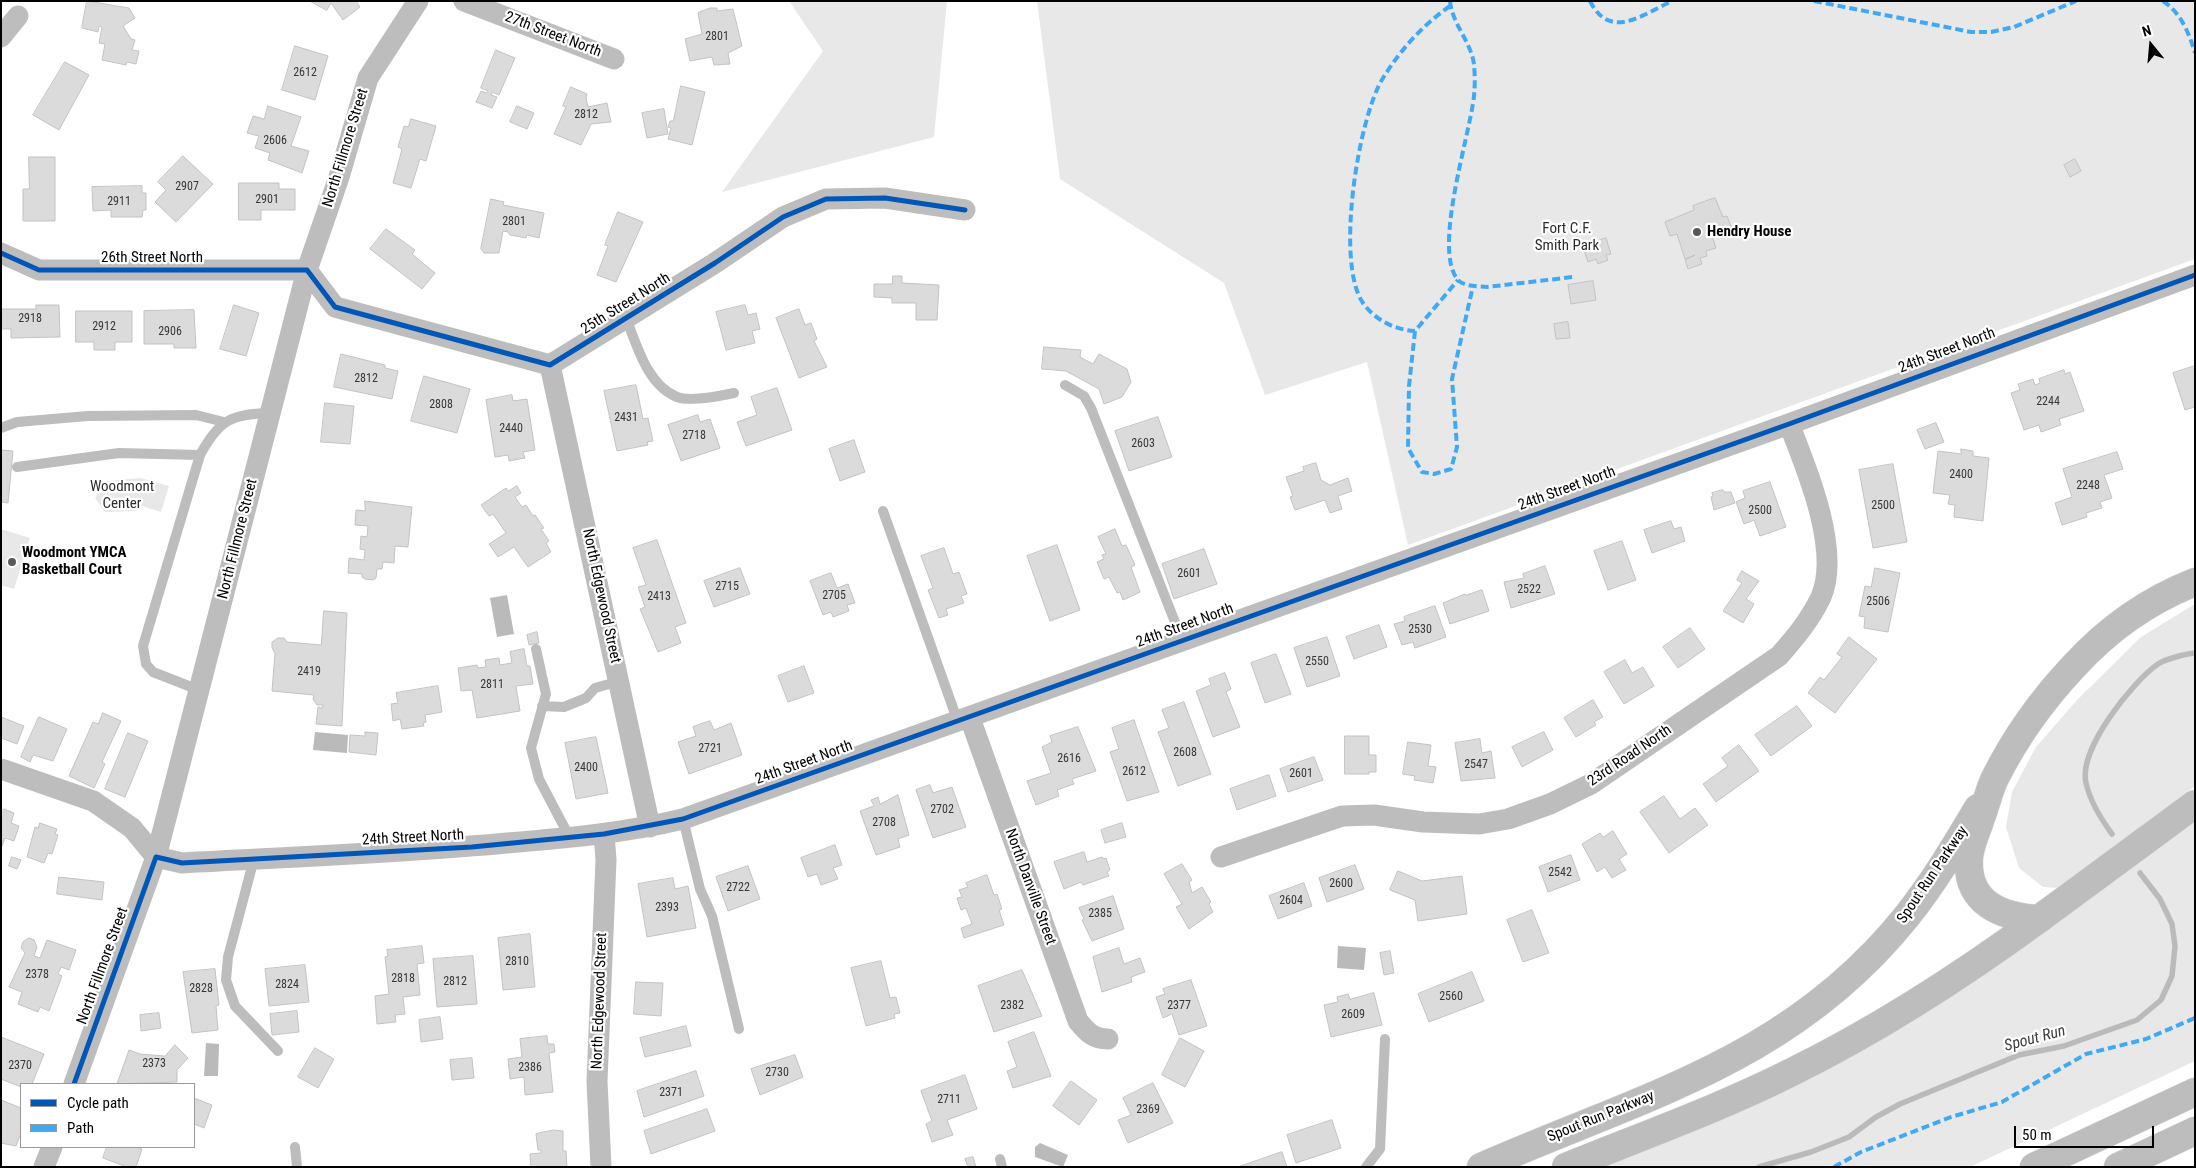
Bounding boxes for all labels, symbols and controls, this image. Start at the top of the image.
street label: 27th Street North [502,8,604,62]
north arrow [2126,20,2176,70]
text: N [2140,22,2153,40]
house number: 2801 [705,30,729,44]
house number: 2612 [293,66,317,80]
street label: North Fillmore Street [319,86,373,210]
house number: 2812 [574,108,598,122]
house number: 2606 [263,134,287,148]
house number: 2907 [175,180,199,194]
house number: 2901 [255,193,279,207]
house number: 2911 [107,195,131,209]
house number: 2801 [502,215,526,229]
park label: Fort C.F. Smith Park [1535,220,1599,255]
place label: Hendry House [1707,223,1791,241]
marker: Hendry House [1691,226,1703,238]
street label: 26th Street North [101,249,203,267]
street label: 25th Street North [578,269,674,339]
house number: 2918 [18,312,42,326]
house number: 2912 [92,320,116,334]
street label: 24th Street North [1896,324,1998,378]
house number: 2906 [158,325,182,339]
house number: 2812 [354,372,378,386]
house number: 2244 [2036,395,2060,409]
house number: 2808 [429,398,453,412]
house number: 2431 [614,411,638,425]
house number: 2440 [499,422,523,436]
house number: 2718 [682,429,706,443]
house number: 2603 [1131,437,1155,451]
street label: 24th Street North [1516,463,1618,515]
house number: 2400 [1949,468,1973,482]
street label: North Fillmore Street [214,477,262,601]
park label: Woodmont Center [90,478,154,513]
house number: 2248 [2076,479,2100,493]
house number: 2500 [1871,499,1895,513]
house number: 2500 [1748,504,1772,518]
street label: North Edgewood Street [578,527,624,665]
place label: Woodmont YMCA Basketball Court [22,544,126,579]
marker: Woodmont YMCA Basketball Court [6,556,18,568]
house number: 2601 [1177,567,1201,581]
house number: 2715 [715,580,739,594]
house number: 2522 [1517,583,1541,597]
house number: 2705 [822,589,846,603]
house number: 2413 [647,590,671,604]
house number: 2506 [1866,595,1890,609]
street label: 24th Street North [1134,600,1236,652]
house number: 2530 [1408,623,1432,637]
house number: 2550 [1305,655,1329,669]
house number: 2419 [297,665,321,679]
house number: 2811 [480,678,504,692]
street label: 23rd Road North [1585,721,1675,791]
street label: 24th Street North [753,737,855,789]
house number: 2721 [698,742,722,756]
house number: 2608 [1173,746,1197,760]
house number: 2616 [1057,752,1081,766]
house number: 2547 [1464,758,1488,772]
house number: 2400 [574,761,598,775]
house number: 2612 [1122,765,1146,779]
house number: 2601 [1289,767,1313,781]
house number: 2702 [930,803,954,817]
house number: 2708 [872,816,896,830]
street label: Spout Run Parkway [1894,823,1972,927]
street label: 24th Street North [362,826,464,850]
street label: North Danville Street [1001,826,1059,948]
house number: 2542 [1548,866,1572,880]
house number: 2600 [1329,877,1353,891]
house number: 2722 [726,881,750,895]
house number: 2604 [1279,894,1303,908]
house number: 2393 [655,901,679,915]
street label: North Fillmore Street [73,905,133,1027]
house number: 2385 [1088,907,1112,921]
street label: North Edgewood Street [589,932,611,1070]
house number: 2810 [505,955,529,969]
house number: 2378 [25,968,49,982]
house number: 2818 [391,972,415,986]
house number: 2812 [443,975,467,989]
house number: 2824 [275,978,299,992]
house number: 2828 [189,982,213,996]
house number: 2560 [1439,990,1463,1004]
house number: 2382 [1000,999,1024,1013]
house number: 2377 [1167,999,1191,1013]
house number: 2609 [1341,1008,1365,1022]
water label: Spout Run [2002,1022,2068,1056]
house number: 2373 [142,1057,166,1071]
house number: 2370 [8,1059,32,1073]
house number: 2386 [518,1061,542,1075]
house number: 2730 [765,1066,789,1080]
legend [20,1083,195,1148]
house number: 2371 [659,1086,683,1100]
street label: Spout Run Parkway [1545,1087,1657,1147]
house number: 2711 [937,1093,961,1107]
text: Cycle path [67,1094,129,1112]
house number: 2369 [1136,1103,1160,1117]
scale bar [2016,1116,2156,1148]
text: Path [67,1119,94,1137]
text: 50 m [2022,1126,2052,1144]

